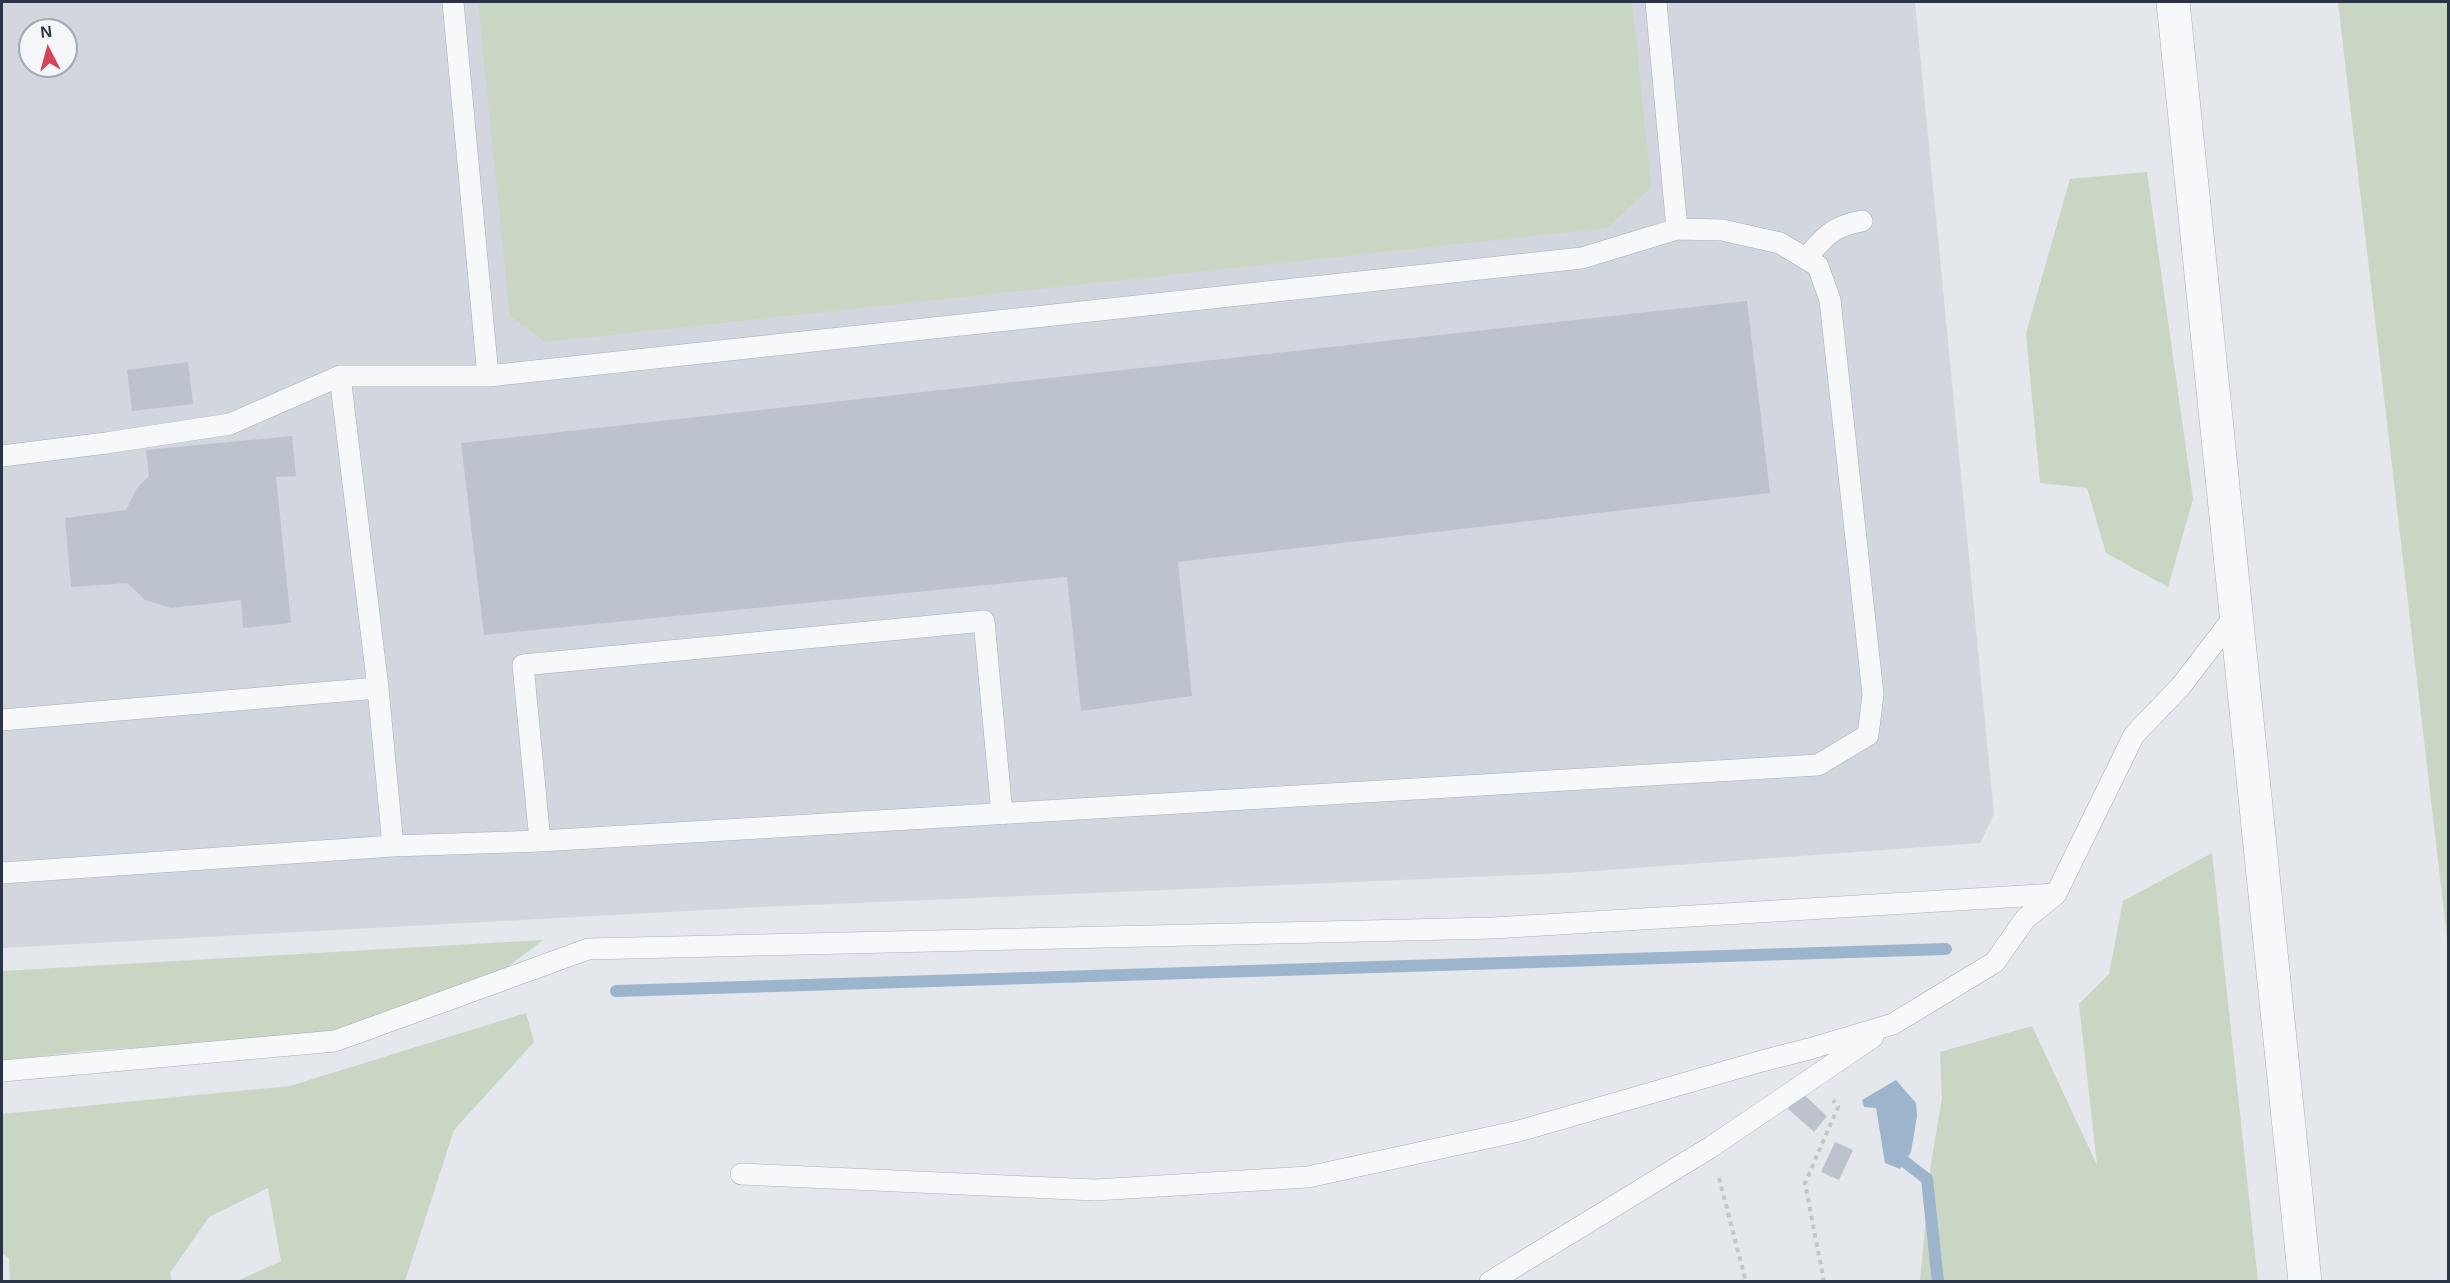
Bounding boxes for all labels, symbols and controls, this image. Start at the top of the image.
north arrow [18,18,78,78]
text: N [40,23,53,41]

